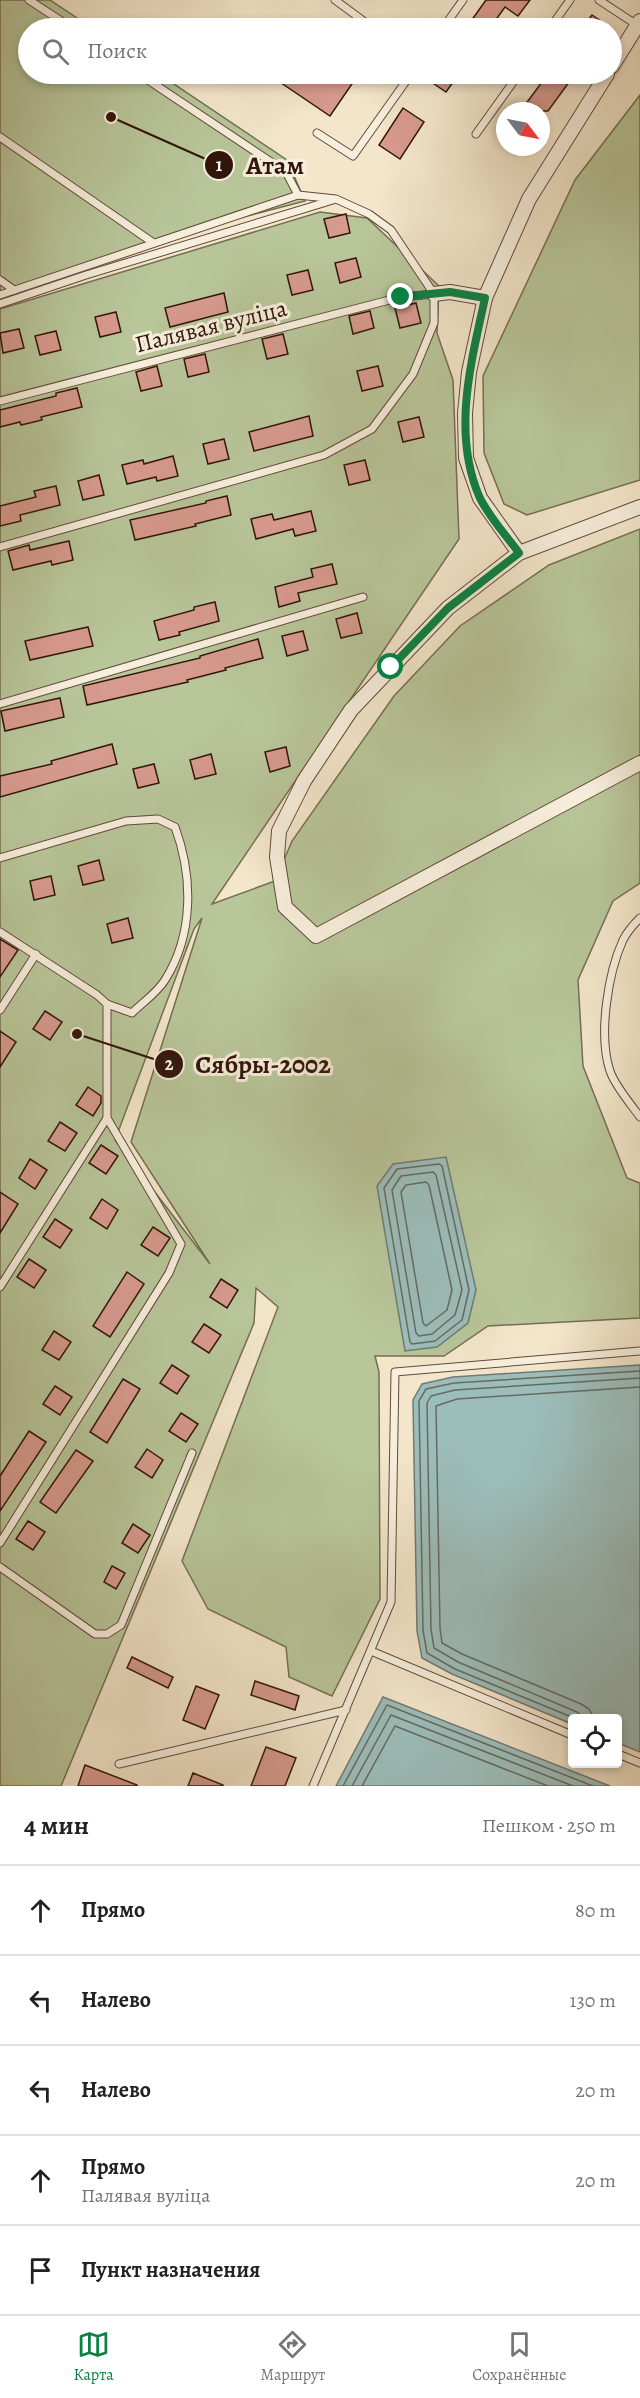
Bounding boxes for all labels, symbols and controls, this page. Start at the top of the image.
search box [18,18,622,84]
icon: search [39,35,72,68]
text: Поиск [87,36,147,66]
north arrow [496,102,550,156]
callout: Атам [204,143,316,187]
text: Атам [245,148,304,183]
text: 1 [216,153,223,177]
route end [387,283,413,309]
street label: Палявая вуліца [132,292,290,360]
route start [377,653,403,679]
callout: Сябры-2002 [154,1042,343,1086]
text: Сябры-2002 [195,1047,331,1082]
text: 2 [165,1052,174,1076]
map controls [568,1714,622,1768]
button: locate [568,1714,622,1768]
text: 4 мин [24,1808,89,1843]
text: Пешком · 250 m [482,1812,616,1839]
icon: ahead [24,1894,57,1927]
text: Прямо [81,1895,145,1925]
text: 80 m [575,1897,616,1924]
icon: left [24,1984,57,2017]
text: Налево [81,1985,151,2015]
text: 130 m [570,1987,616,2014]
icon: left [24,2074,57,2107]
text: Налево [81,2075,151,2105]
text: 20 m [575,2077,616,2104]
text: Прямо [81,2152,145,2182]
icon: ahead [24,2164,57,2197]
text: 20 m [575,2167,616,2194]
text: Палявая вуліца [81,2182,210,2209]
icon: arrive [24,2254,57,2287]
text: Пункт назначения [81,2255,260,2285]
tab: Карта [73,2328,114,2386]
tab: Маршрут [261,2328,325,2386]
tab: Сохранённые [472,2328,567,2386]

